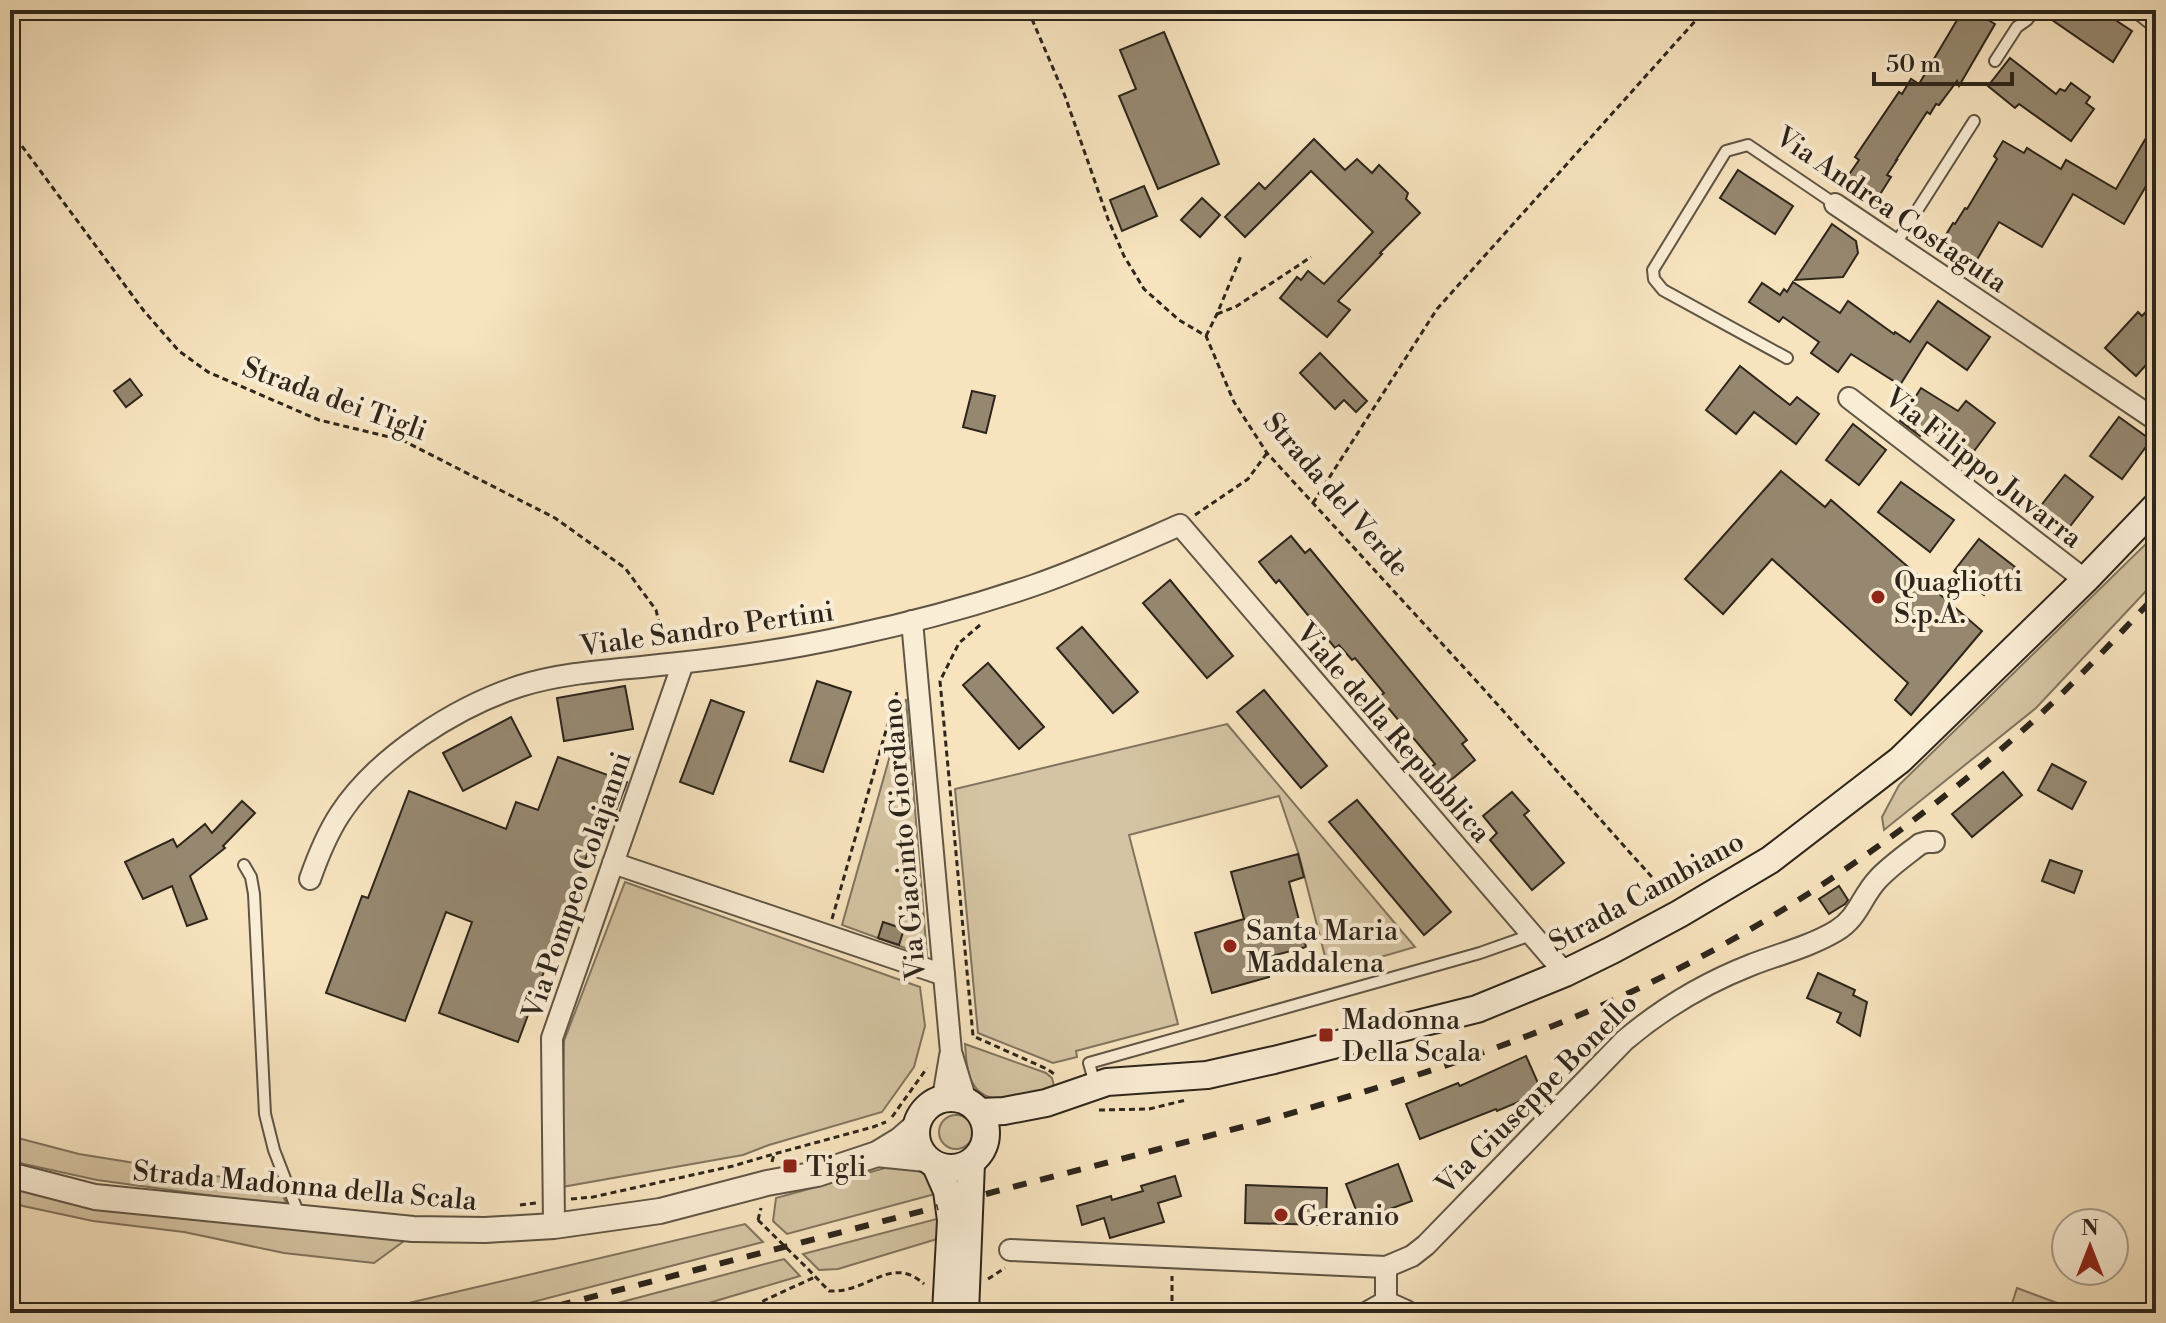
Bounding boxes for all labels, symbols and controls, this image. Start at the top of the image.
scale bar [1874,36,2012,86]
text: 50 m [1886,50,1941,80]
street label: Via Andrea Costaguta [1768,119,2015,301]
street label: Strada dei Tigli [237,350,432,449]
street label: Via Filippo Juvarra [1877,380,2089,557]
street label: Strada del Verde [1255,406,1417,584]
place label: Quagliotti S.p.A. [1894,565,2023,632]
marker: Quagliotti S.p.A. [1869,588,1887,606]
street label: Viale Sandro Pertini [577,594,836,665]
street label: Viale della Repubblica [1287,615,1498,851]
street label: Via Giacinto Giordano [875,696,934,982]
street label: Via Pompeo Colajanni [515,747,640,1025]
street label: Strada Cambiano [1543,824,1750,960]
place label: Santa Maria Maddalena [1246,914,1399,981]
marker: Santa Maria Maddalena [1221,937,1239,955]
street label: Via Giuseppe Bonello [1428,986,1645,1203]
place label: Madonna Della Scala [1342,1003,1482,1070]
marker: Madonna Della Scala [1317,1026,1335,1044]
place label: Tigli [806,1150,867,1185]
street label: Strada Madonna della Scala [131,1154,479,1219]
marker: Tigli [781,1157,799,1175]
place label: Geranio [1297,1199,1400,1234]
marker: Geranio [1272,1206,1290,1224]
north arrow [2050,1207,2130,1287]
text: N [2081,1215,2099,1242]

